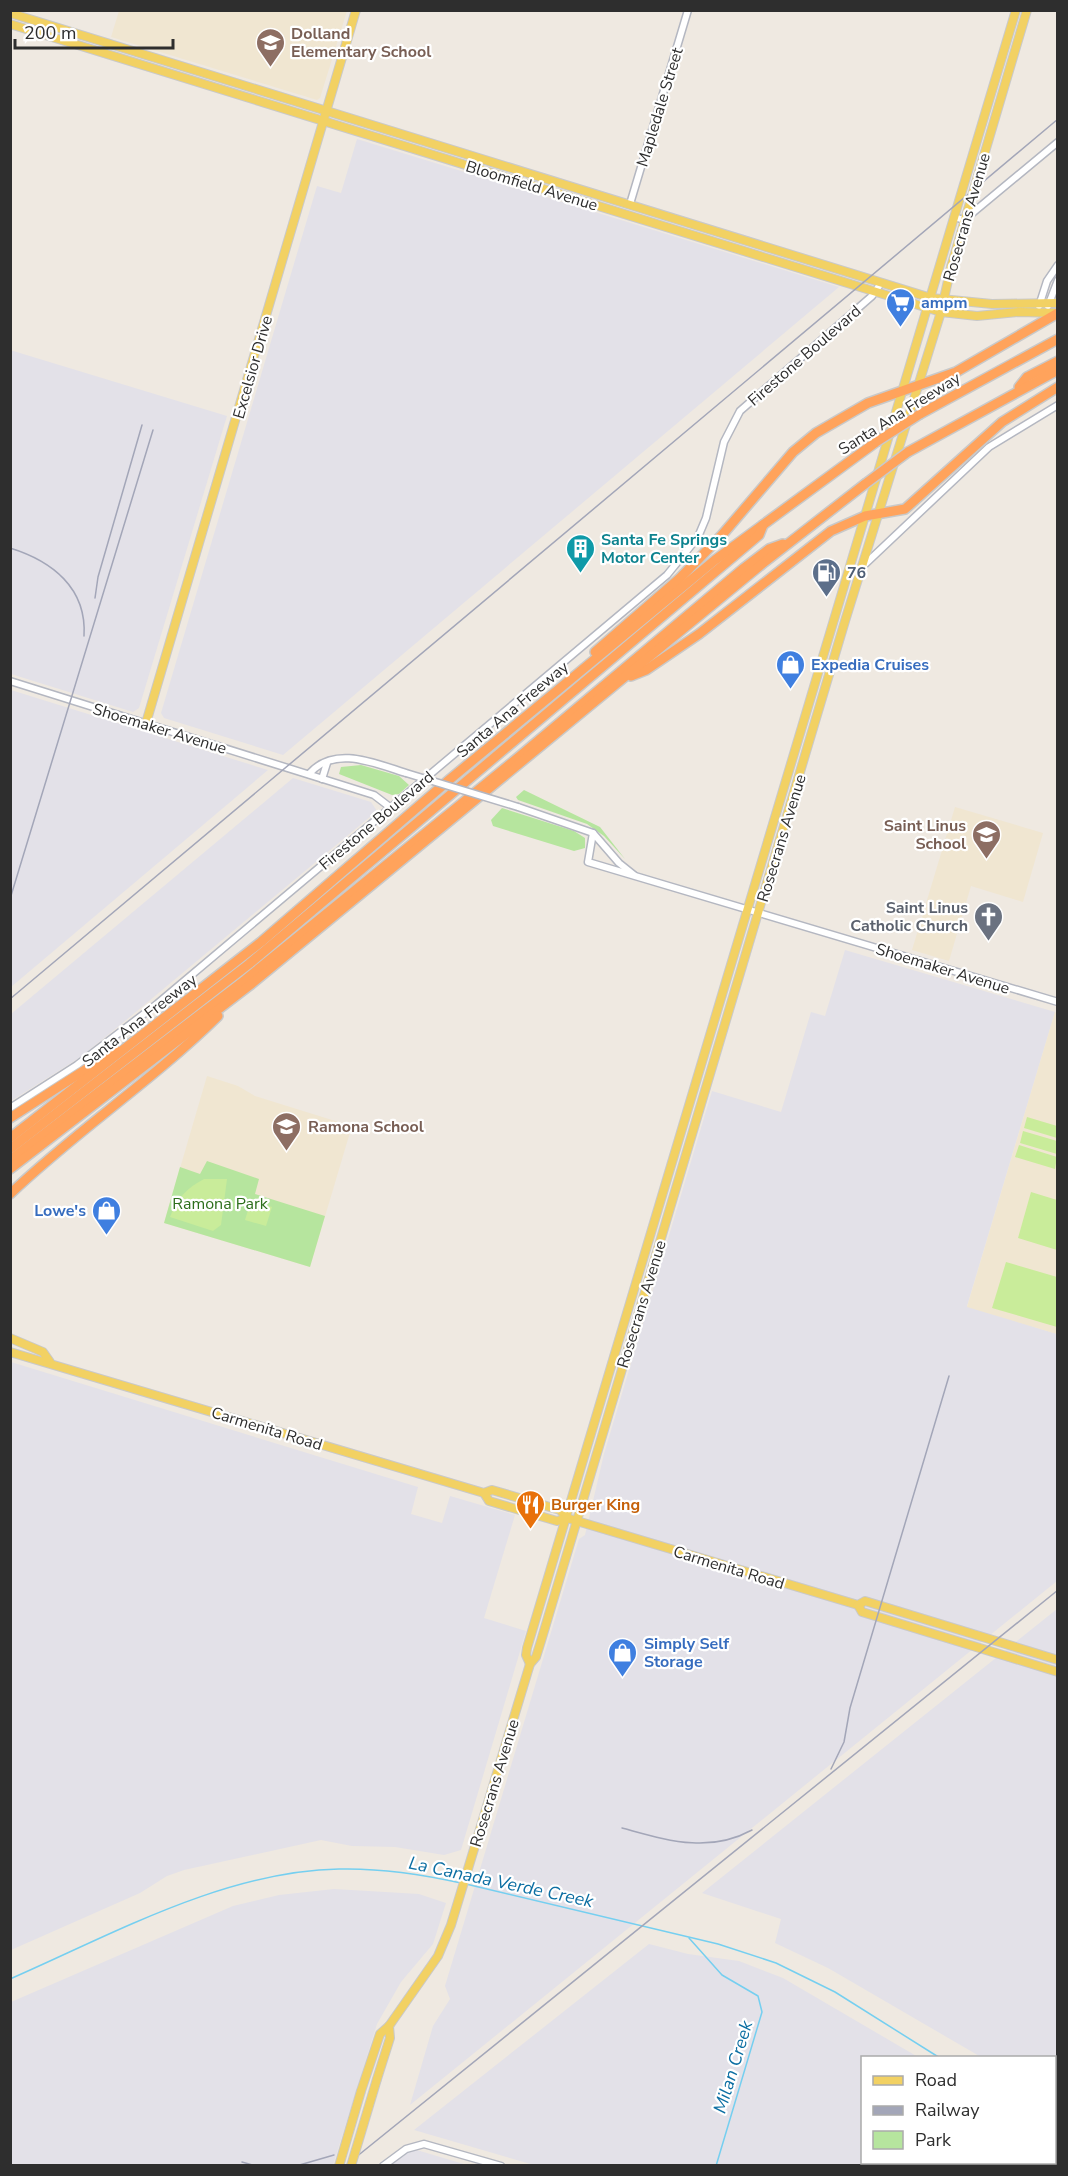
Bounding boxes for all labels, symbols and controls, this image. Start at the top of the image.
scale bar [15,12,172,50]
text: 200 m [24,21,76,45]
place label: Dolland Elementary School [291,23,431,63]
school or university icon: Dolland Elementary School [254,26,286,68]
street label: Mapledale Street [631,45,689,170]
street label: Rosecrans Avenue [938,151,996,284]
street label: Bloomfield Avenue [463,155,600,216]
supermarket icon: ampm [884,286,916,328]
place label: ampm [921,292,967,314]
street label: Firestone Boulevard [743,300,866,411]
street label: Excelsior Drive [228,313,278,421]
street label: Santa Ana Freeway [834,367,965,460]
place label: Santa Fe Springs Motor Center [601,529,727,569]
building icon: Santa Fe Springs Motor Center [564,532,596,574]
fuel station icon: 76 [810,556,842,598]
place label: 76 [847,562,866,584]
shop icon: Expedia Cruises [774,648,806,690]
place label: Expedia Cruises [811,654,929,676]
street label: Santa Ana Freeway [452,656,574,763]
street label: Shoemaker Avenue [90,698,229,760]
street label: Firestone Boulevard [315,766,439,875]
street label: Rosecrans Avenue [752,772,812,905]
place label: Saint Linus School [884,815,966,855]
school or university icon: Saint Linus School [971,818,1003,860]
place label: Saint Linus Catholic Church [850,897,968,937]
church icon: Saint Linus Catholic Church [973,900,1005,942]
street label: Shoemaker Avenue [873,938,1012,1000]
street label: Santa Ana Freeway [78,969,202,1073]
school or university icon: Ramona School [271,1110,303,1152]
place label: Ramona School [308,1116,424,1138]
park label: Ramona Park [172,1193,269,1215]
shop icon: Lowe's [91,1194,123,1236]
place label: Lowe's [34,1200,86,1222]
street label: Rosecrans Avenue [612,1238,672,1371]
street label: Carmenita Road [208,1402,325,1456]
restaurant icon: Burger King [514,1488,546,1530]
place label: Burger King [551,1494,640,1516]
street label: Carmenita Road [670,1541,787,1595]
place label: Simply Self Storage [644,1633,730,1673]
shop icon: Simply Self Storage [607,1636,639,1678]
street label: Rosecrans Avenue [465,1717,525,1850]
water label: La Canada Verde Creek [406,1851,597,1914]
water label: Milan Creek [708,2017,759,2116]
legend [861,2056,1056,2164]
text: Road [915,2068,957,2092]
text: Railway [915,2098,980,2122]
text: Park [915,2128,952,2152]

